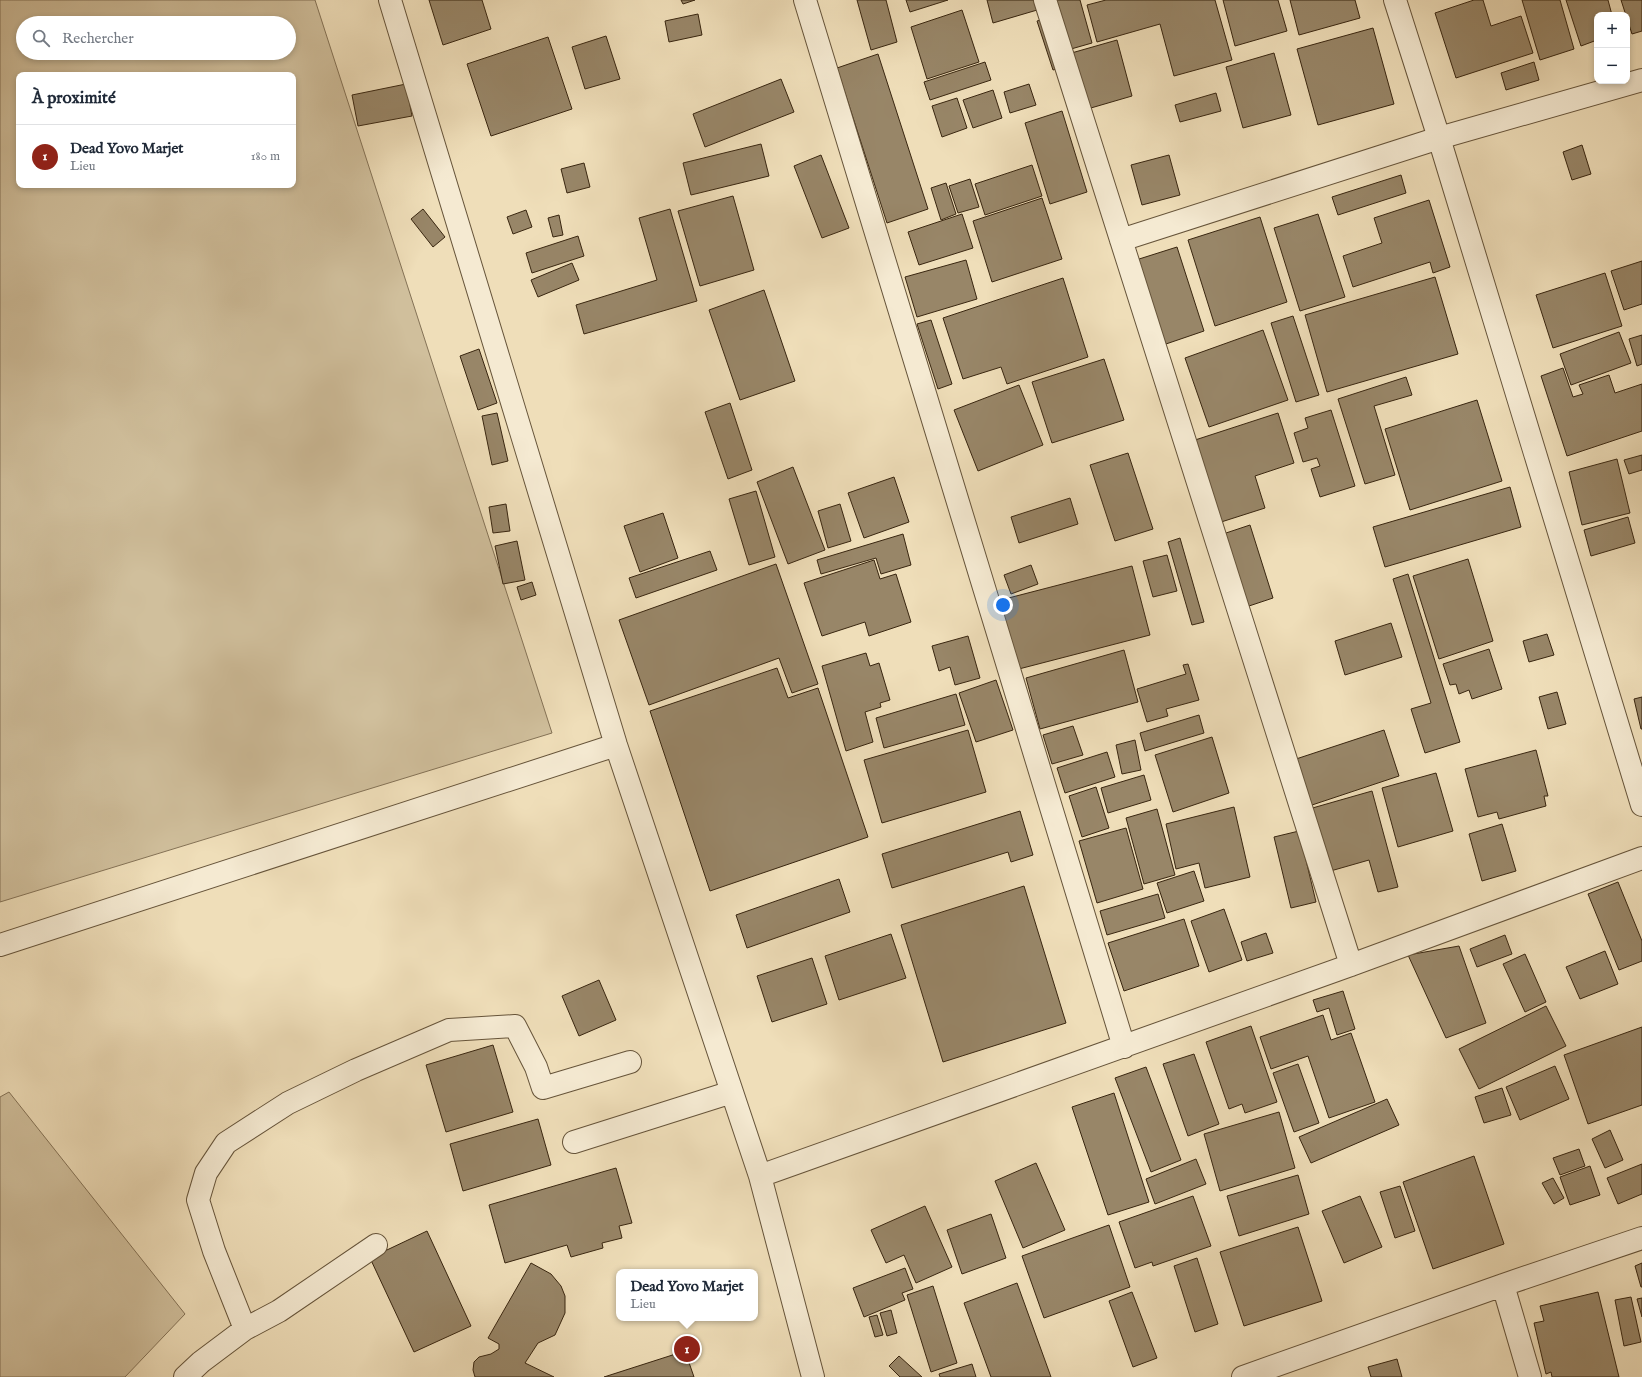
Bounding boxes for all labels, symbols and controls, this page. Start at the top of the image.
map controls [1594,12,1630,84]
button: + [1594,12,1630,48]
search box [16,16,296,60]
icon: search [30,27,52,49]
text: Rechercher [62,29,134,48]
button: − [1594,48,1630,84]
text: À proximité [32,88,116,109]
text: Dead Yovo Marjet [70,139,183,158]
text: 1 [43,148,47,165]
text: 180 m [251,148,280,165]
text: Lieu [70,158,95,175]
your location [993,595,1013,615]
popup [616,1269,758,1321]
text: Dead Yovo Marjet [630,1277,744,1296]
text: Lieu [630,1296,656,1313]
pin: 1 [674,1334,700,1364]

